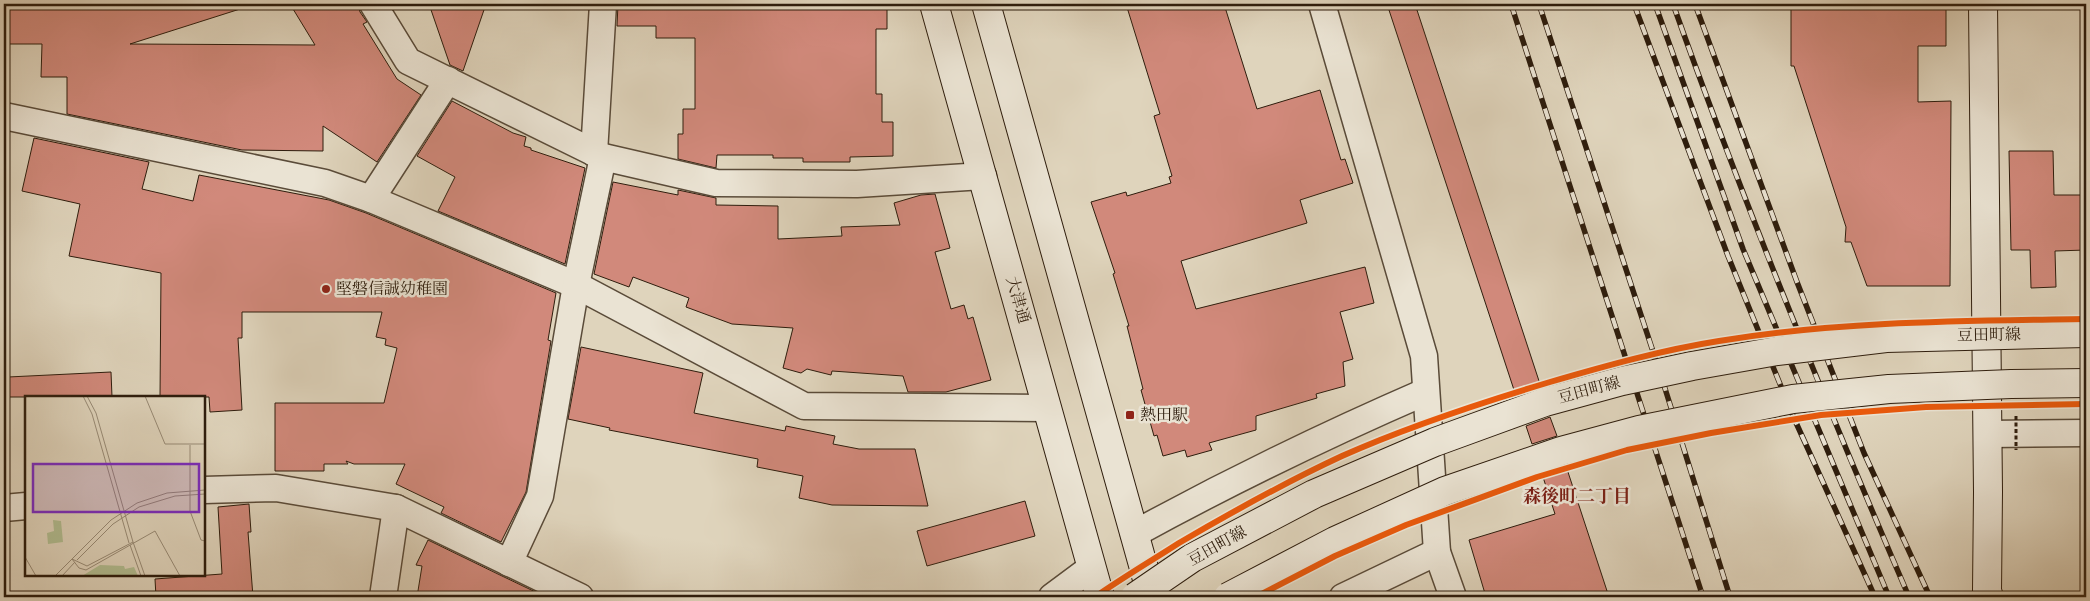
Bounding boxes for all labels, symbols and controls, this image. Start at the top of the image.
street label: 大津通 [1002,274,1034,326]
place label: 堅磐信誠幼稚園 [336,279,448,299]
marker: 堅磐信誠幼稚園 [320,283,332,295]
street label: 豆田町線 [1957,324,2021,346]
street label: 豆田町線 [1555,372,1623,408]
inset map [25,396,205,576]
place label: 熱田駅 [1140,405,1188,425]
marker: 熱田駅 [1124,409,1136,421]
district label: 森後町二丁目 [1523,485,1631,508]
street label: 豆田町線 [1184,522,1250,570]

